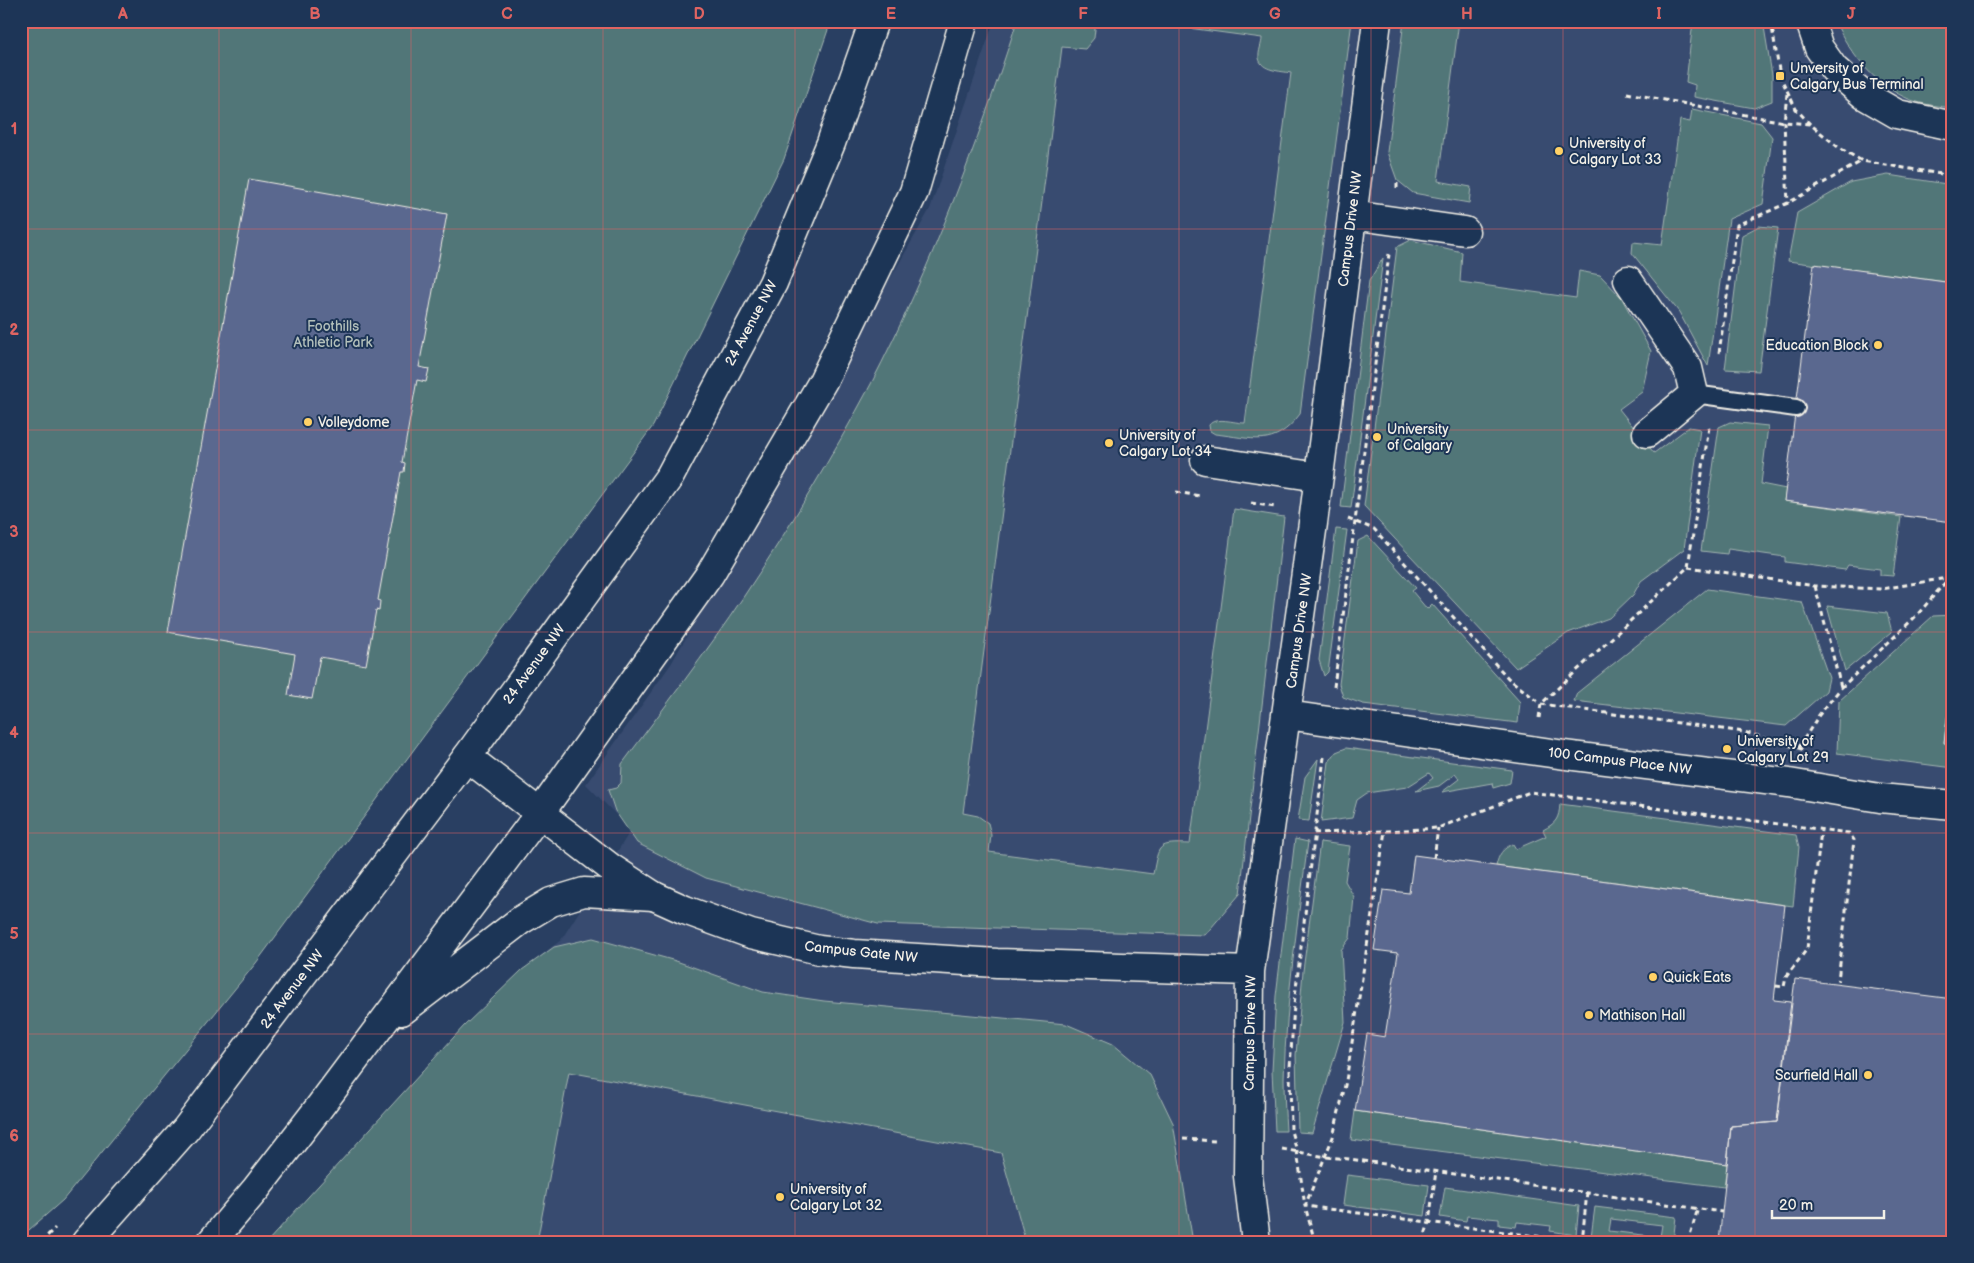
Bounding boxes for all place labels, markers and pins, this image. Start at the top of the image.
place label: Unversity of Calgary Bus Terminal [1790,60,1924,93]
marker: Unversity of Calgary Bus Terminal [1774,70,1786,82]
place label: University of Calgary Lot 33 [1569,135,1662,168]
marker: University of Calgary Lot 33 [1553,145,1565,157]
place label: Education Block [1766,337,1868,354]
marker: Education Block [1872,339,1884,351]
place label: Volleydome [318,414,390,431]
marker: Volleydome [302,416,314,428]
place label: University of Calgary [1387,421,1453,454]
place label: University of Calgary Lot 34 [1119,427,1212,460]
marker: University of Calgary [1371,431,1383,443]
marker: University of Calgary Lot 34 [1103,437,1115,449]
place label: University of Calgary Lot 29 [1737,733,1829,766]
marker: University of Calgary Lot 29 [1721,743,1733,755]
place label: Quick Eats [1663,969,1731,986]
marker: Quick Eats [1647,971,1659,983]
place label: Mathison Hall [1599,1007,1685,1024]
marker: Mathison Hall [1583,1009,1595,1021]
place label: Scurfield Hall [1775,1067,1858,1084]
marker: Scurfield Hall [1862,1069,1874,1081]
place label: University of Calgary Lot 32 [790,1181,883,1214]
marker: University of Calgary Lot 32 [774,1191,786,1203]

